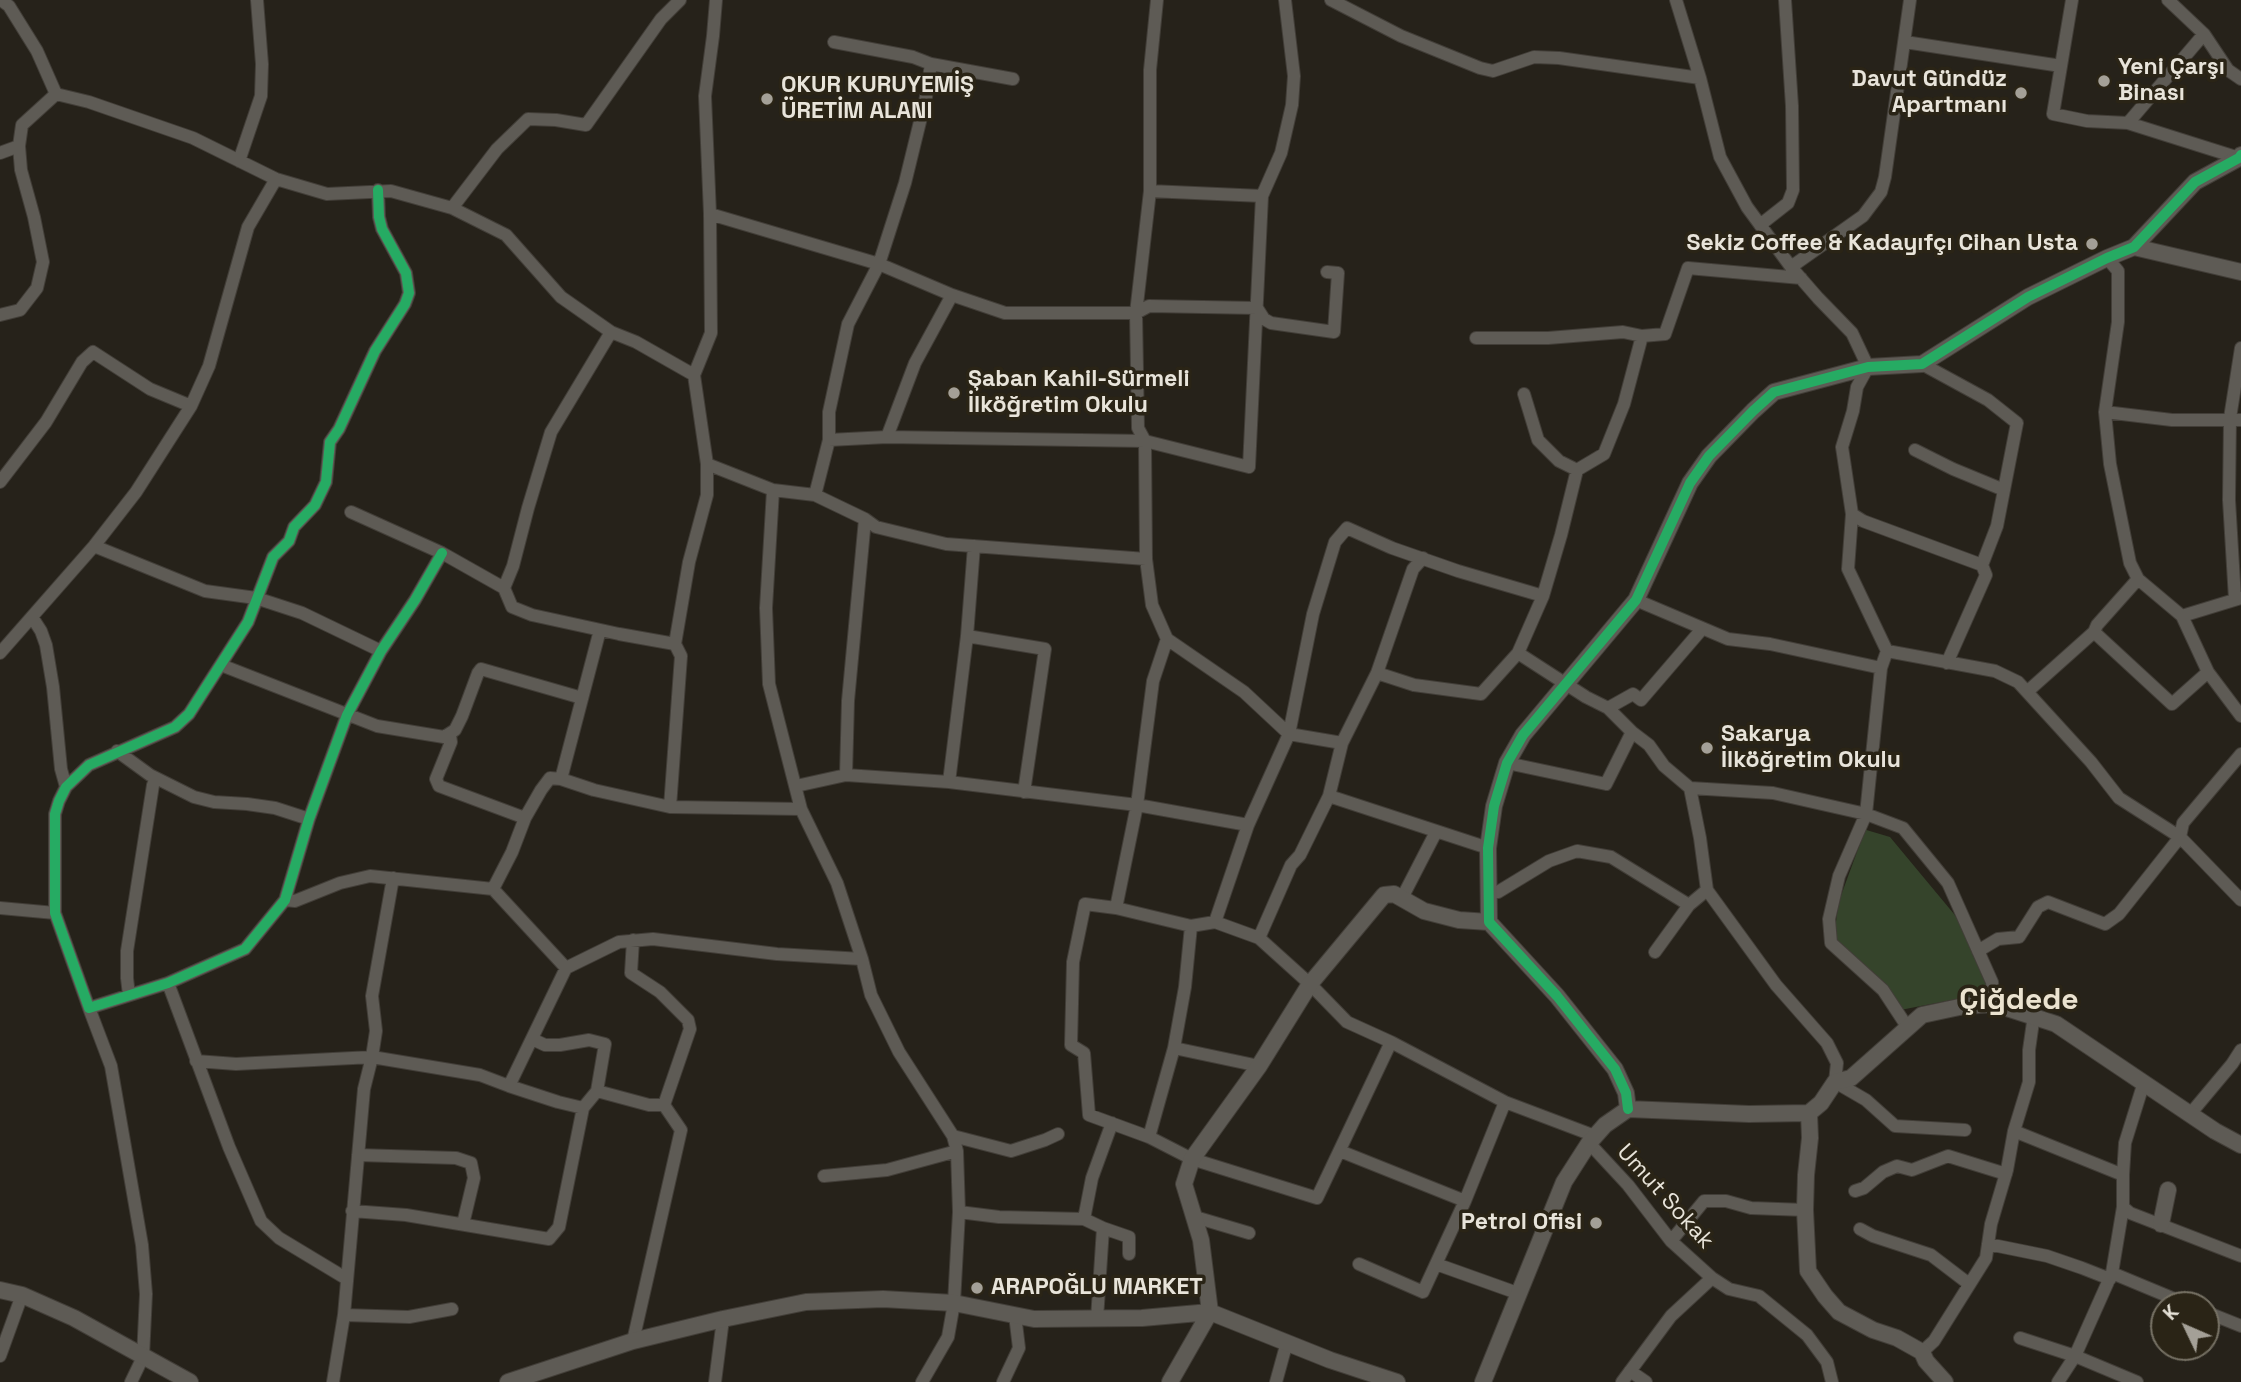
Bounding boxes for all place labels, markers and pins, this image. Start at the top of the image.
place label: Yeni Çarşı Binası [2118,54,2225,108]
place label: Davut Gündüz Apartmanı [1852,66,2007,120]
place label: OKUR KURUYEMİŞ ÜRETİM ALANI [781,72,974,126]
marker: Yeni Çarşı Binası [2096,73,2112,89]
marker: Davut Gündüz Apartmanı [2013,85,2029,101]
marker: OKUR KURUYEMİŞ ÜRETİM ALANI [759,91,775,107]
place label: Sekiz Coffee & Kadayıfçı Cihan Usta [1686,230,2078,258]
marker: Sekiz Coffee & Kadayıfçı Cihan Usta [2084,236,2100,252]
place label: Şaban Kahil-Sürmeli İlköğretim Okulu [968,366,1190,420]
marker: Şaban Kahil-Sürmeli İlköğretim Okulu [946,385,962,401]
place label: Sakarya İlköğretim Okulu [1721,721,1901,775]
marker: Sakarya İlköğretim Okulu [1699,740,1715,756]
place label: Petrol Ofisi [1461,1209,1582,1237]
marker: Petrol Ofisi [1588,1215,1604,1231]
place label: ARAPOĞLU MARKET [991,1274,1203,1302]
marker: ARAPOĞLU MARKET [969,1280,985,1296]

